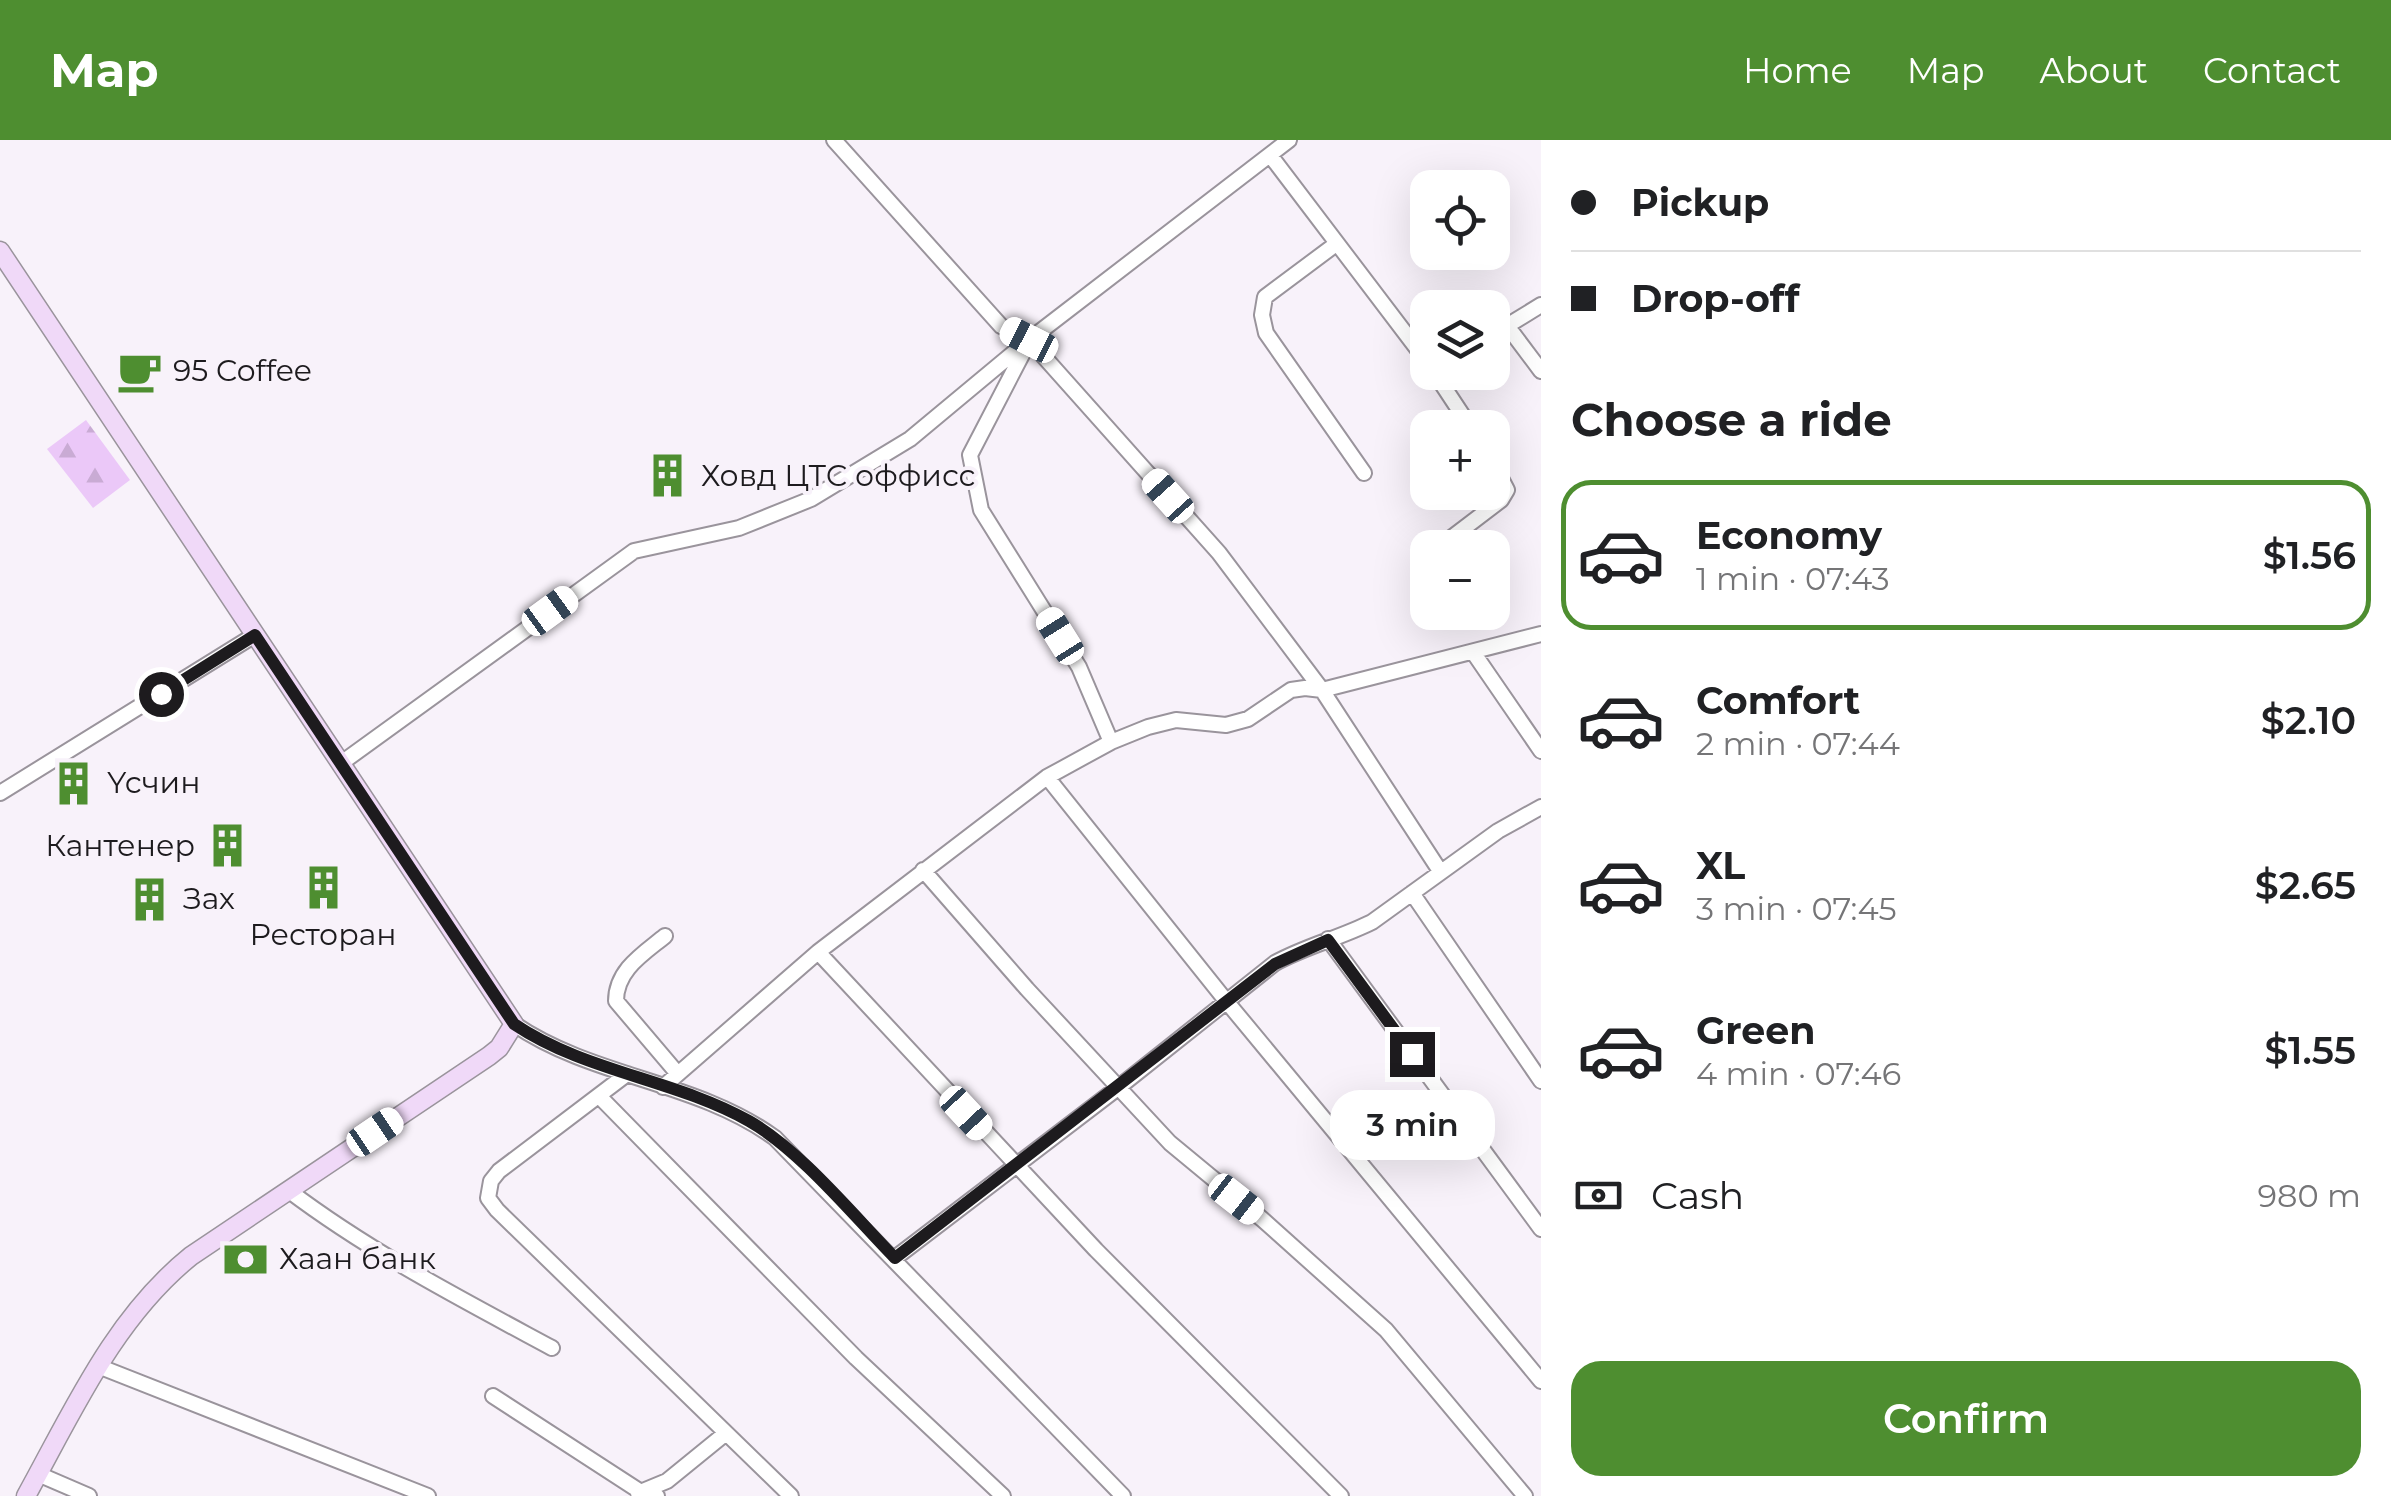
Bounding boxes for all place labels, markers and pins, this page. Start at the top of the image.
cafe icon: 95 Coffee [116,347,164,395]
place label: 95 Coffee [173,352,312,389]
building icon: Ховд ЦТС оффисс [644,452,692,500]
place label: Ховд ЦТС оффисс [701,457,975,494]
building icon: Үсчин [50,759,98,807]
place label: Үсчин [107,764,201,801]
building icon: Кантенер [204,822,252,870]
place label: Кантенер [45,827,195,864]
building icon: Ресторан [299,864,347,912]
building icon: Зах [126,875,174,923]
place label: Зах [183,880,235,917]
place label: Ресторан [250,916,396,953]
bank icon: Хаан банк [222,1235,270,1283]
place label: Хаан банк [279,1240,437,1277]

